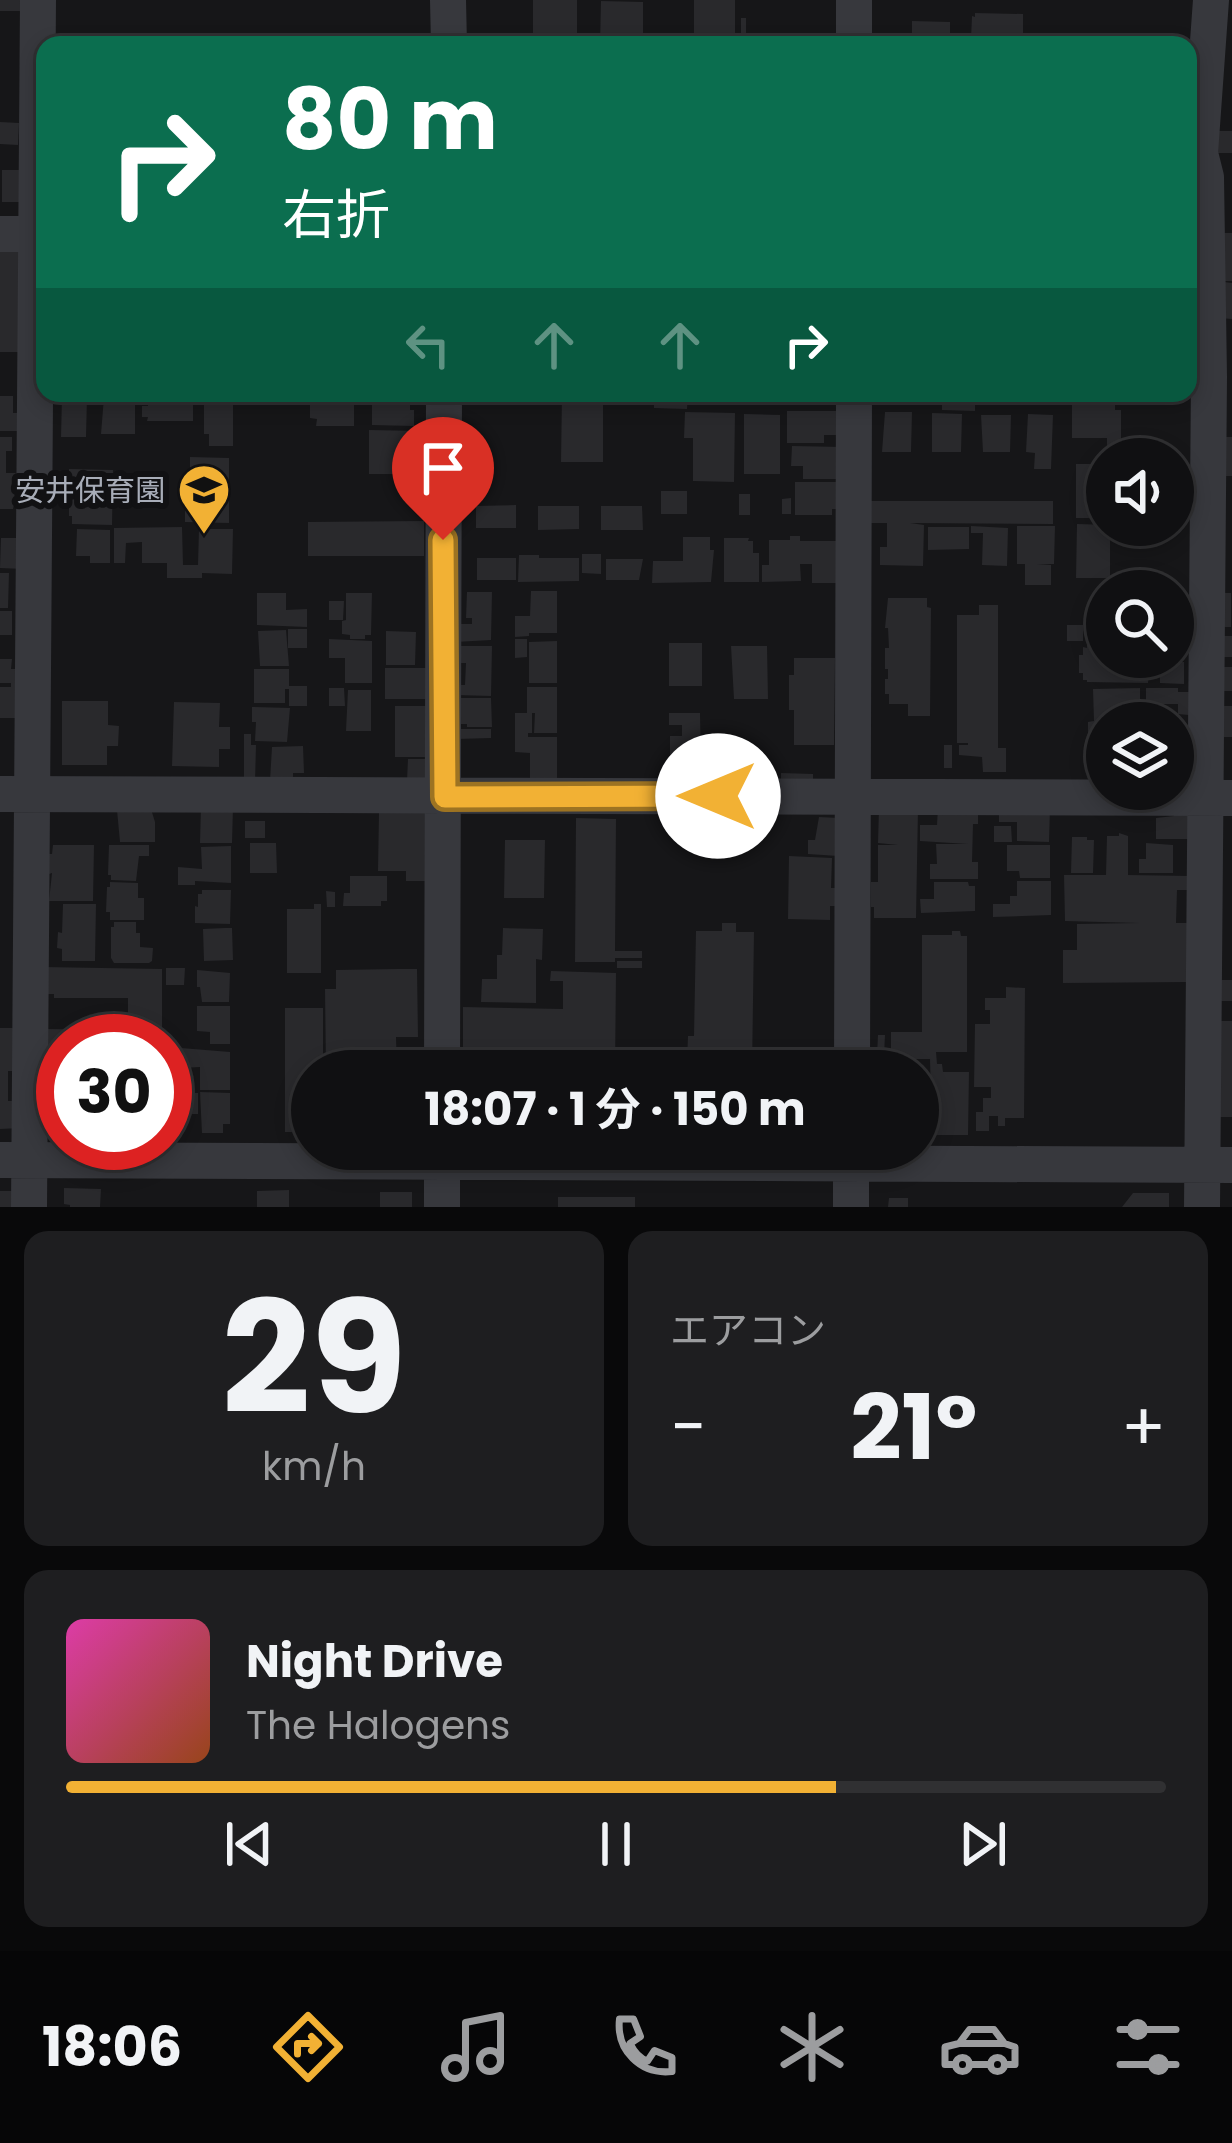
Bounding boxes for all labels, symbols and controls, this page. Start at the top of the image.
text: 80 m [282,61,498,178]
icon: right [84,84,240,240]
text: 右折 [282,177,390,253]
icon: left [395,312,461,378]
icon: ahead [521,312,587,378]
icon: ahead [647,312,713,378]
icon: right [773,312,839,378]
pin [392,417,494,540]
icon: arrive [410,435,476,501]
map controls [1086,438,1194,810]
button: sound [1086,438,1194,546]
school or university icon: 安井保育園 [176,462,232,536]
place label: 安井保育園 [15,469,165,512]
button: search [1086,570,1194,678]
button: layers [1086,702,1194,810]
position arrow [655,733,781,859]
speed limit sign: 30 [36,1014,192,1170]
text: 18:07 · 1 分 · 150 m [424,1078,806,1141]
text: 29 [221,1249,407,1468]
text: エアコン [670,1303,826,1358]
text: 21° [850,1364,977,1491]
text: − [670,1381,706,1473]
text: + [1121,1381,1166,1473]
text: km/h [262,1439,366,1494]
text: Night Drive [246,1630,503,1693]
text: The Halogens [246,1698,510,1753]
icon: previous [216,1811,282,1877]
icon: pause [583,1811,649,1877]
icon: next [950,1811,1016,1877]
icon: directions [266,2005,350,2089]
icon: music [434,2005,518,2089]
icon: phone [602,2005,686,2089]
icon: climate [770,2005,854,2089]
icon: car [938,2005,1022,2089]
icon: filters [1106,2005,1190,2089]
text: 18:06 [42,2009,182,2085]

